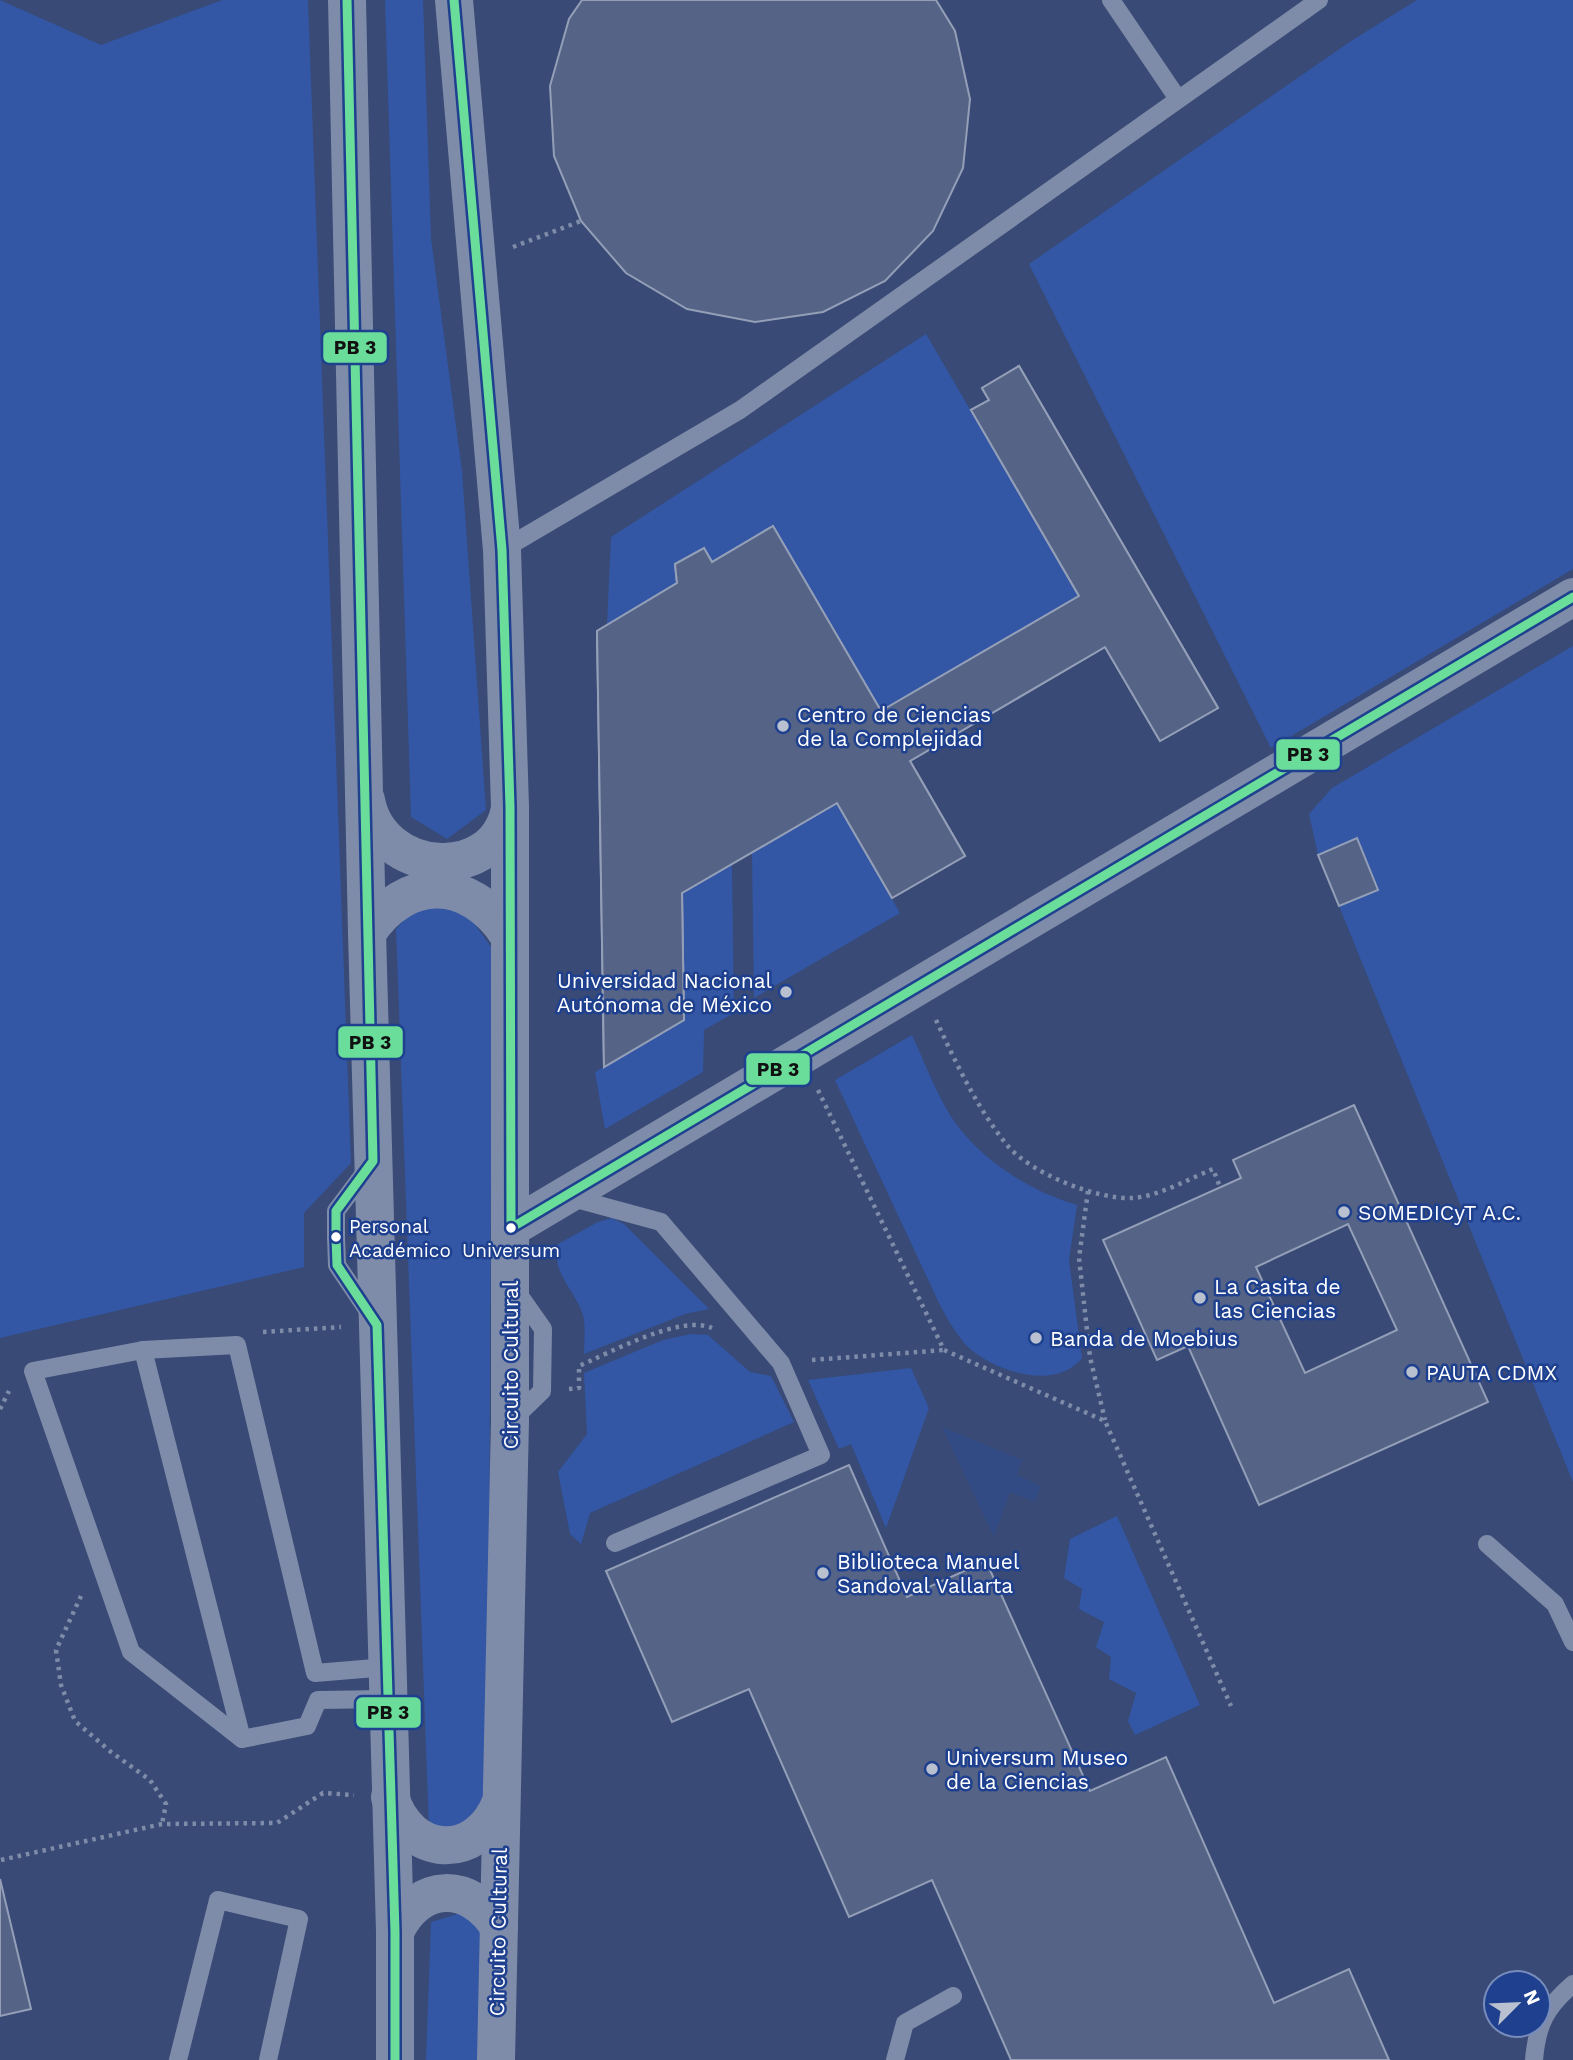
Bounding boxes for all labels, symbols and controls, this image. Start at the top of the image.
line badge: PB 3 [322,331,388,364]
text: PB 3 [334,336,376,359]
place label: Centro de Ciencias de la Complejidad [797,702,991,751]
marker: Centro de Ciencias de la Complejidad [775,718,791,734]
line badge: PB 3 [1275,738,1341,771]
text: PB 3 [1287,743,1329,766]
place label: Universidad Nacional Autónoma de México [557,968,773,1017]
marker: Universidad Nacional Autónoma de México [778,984,794,1000]
line badge: PB 3 [337,1025,404,1059]
text: PB 3 [349,1031,391,1054]
line badge: PB 3 [745,1052,811,1086]
text: PB 3 [757,1058,799,1081]
place label: SOMEDICyT A.C. [1358,1200,1521,1225]
marker: SOMEDICyT A.C. [1336,1204,1352,1220]
place label: Personal Académico [349,1215,451,1262]
marker: Universum [504,1221,518,1235]
marker: Personal Académico [329,1230,343,1244]
place label: Universum [462,1239,560,1262]
place label: La Casita de las Ciencias [1214,1274,1341,1323]
street label: Circuito Cultural [498,1280,523,1449]
marker: La Casita de las Ciencias [1192,1290,1208,1306]
place label: Banda de Moebius [1050,1326,1238,1351]
marker: Banda de Moebius [1028,1330,1044,1346]
place label: PAUTA CDMX [1426,1360,1557,1385]
marker: PAUTA CDMX [1404,1364,1420,1380]
place label: Biblioteca Manuel Sandoval Vallarta [837,1549,1020,1598]
marker: Biblioteca Manuel Sandoval Vallarta [815,1565,831,1581]
line badge: PB 3 [355,1696,422,1729]
text: PB 3 [367,1701,409,1724]
place label: Universum Museo de la Ciencias [946,1745,1128,1794]
marker: Universum Museo de la Ciencias [924,1761,940,1777]
street label: Circuito Cultural [484,1847,512,2017]
north arrow [1482,1969,1552,2039]
text: N [1519,1986,1545,2008]

